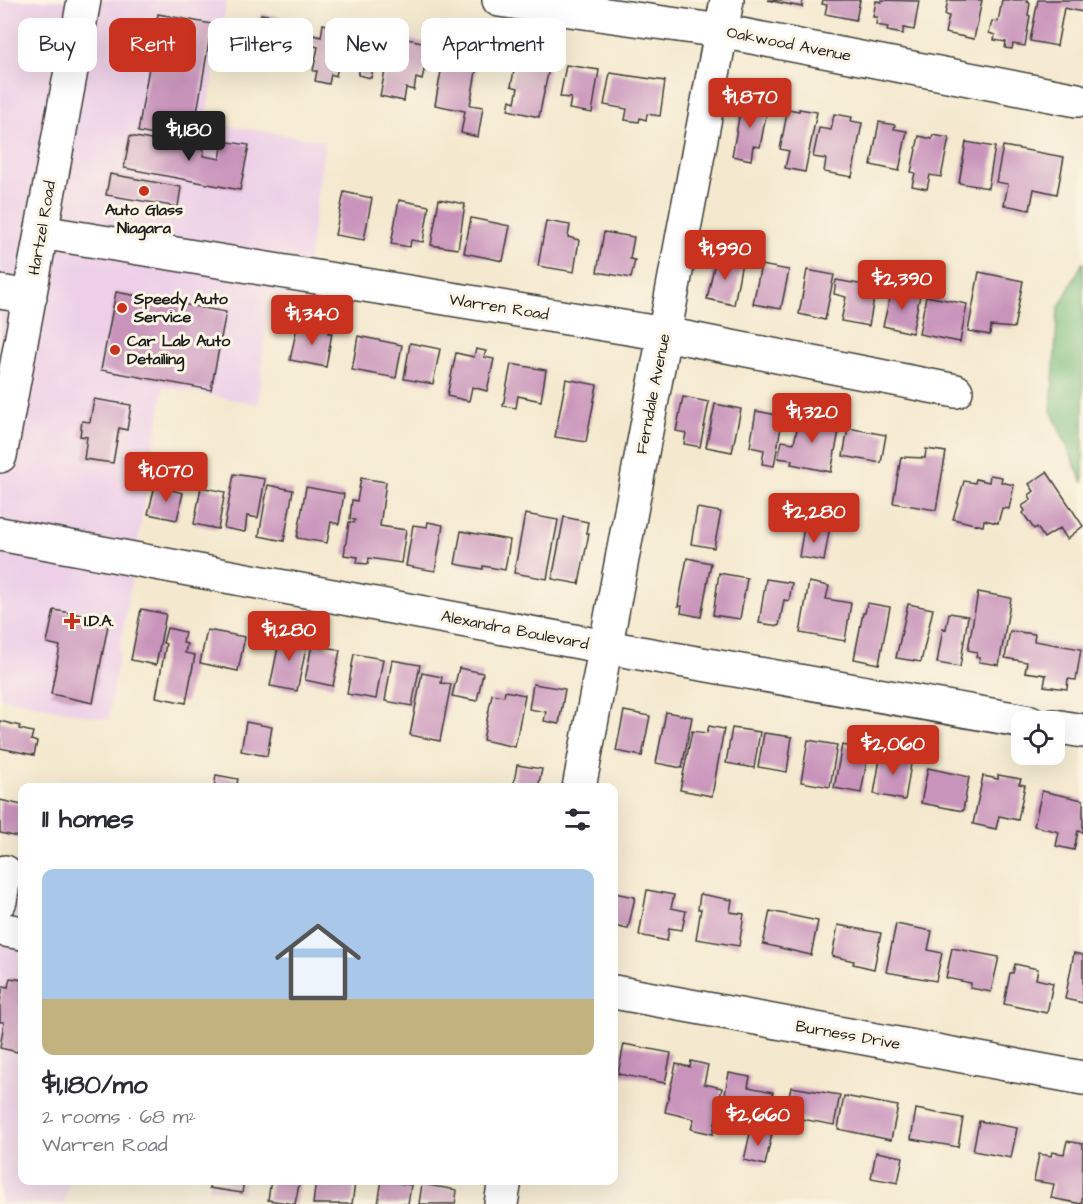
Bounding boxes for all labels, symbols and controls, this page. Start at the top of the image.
chip: Buy [18,18,97,72]
chip: Rent [109,18,196,72]
chip: Filters [208,18,313,72]
chip: New [325,18,409,72]
chip: Apartment [421,18,566,72]
street label: Oakwood Avenue [725,21,853,67]
pin: $1,870 [701,78,799,129]
text: $1,870 [722,83,778,111]
pin: $1,180 [140,111,238,162]
text: $1,180 [166,116,212,144]
street label: Hartzel Road [23,179,61,277]
marker: Auto Glass Niagara [137,184,151,198]
place label: Auto Glass Niagara [105,199,183,241]
pin: $1,990 [676,230,774,281]
text: $1,990 [699,235,751,263]
pin: $2,390 [853,260,951,311]
text: $2,390 [872,265,932,293]
place label: Speedy Auto Service [133,288,229,328]
street label: Warren Road [448,288,550,326]
pin: $1,340 [263,295,361,346]
text: $1,340 [285,300,339,328]
marker: Speedy Auto Service [115,301,129,315]
place label: Car Lab Auto Detailing [127,330,231,372]
street label: Ferndale Avenue [631,331,676,456]
marker: Car Lab Auto Detailing [108,343,122,357]
pin: $1,320 [763,393,861,444]
text: $1,320 [786,398,838,426]
pin: $1,070 [117,452,215,503]
text: $1,070 [139,457,193,485]
pin: $2,280 [765,493,863,544]
text: $2,280 [782,498,846,526]
street label: Alexandra Boulevard [439,605,591,655]
place label: I.D.A. [84,610,114,632]
pin: $1,280 [240,611,338,662]
marker: I.D.A. [65,614,79,628]
text: $1,280 [262,616,316,644]
map controls [1011,711,1065,765]
button: locate [1011,711,1065,765]
pin: $2,060 [844,725,942,776]
text: $2,060 [861,730,925,758]
text: 11 homes [42,801,134,837]
icon: filters [561,803,594,836]
icon: home [264,908,372,1016]
street label: Burness Drive [794,1015,902,1055]
text: $1,180/mo [42,1067,148,1103]
pin: $2,660 [709,1096,807,1147]
text: $2,660 [726,1101,790,1129]
text: 2 rooms · 68 m² [42,1103,196,1131]
text: Warren Road [42,1131,168,1159]

